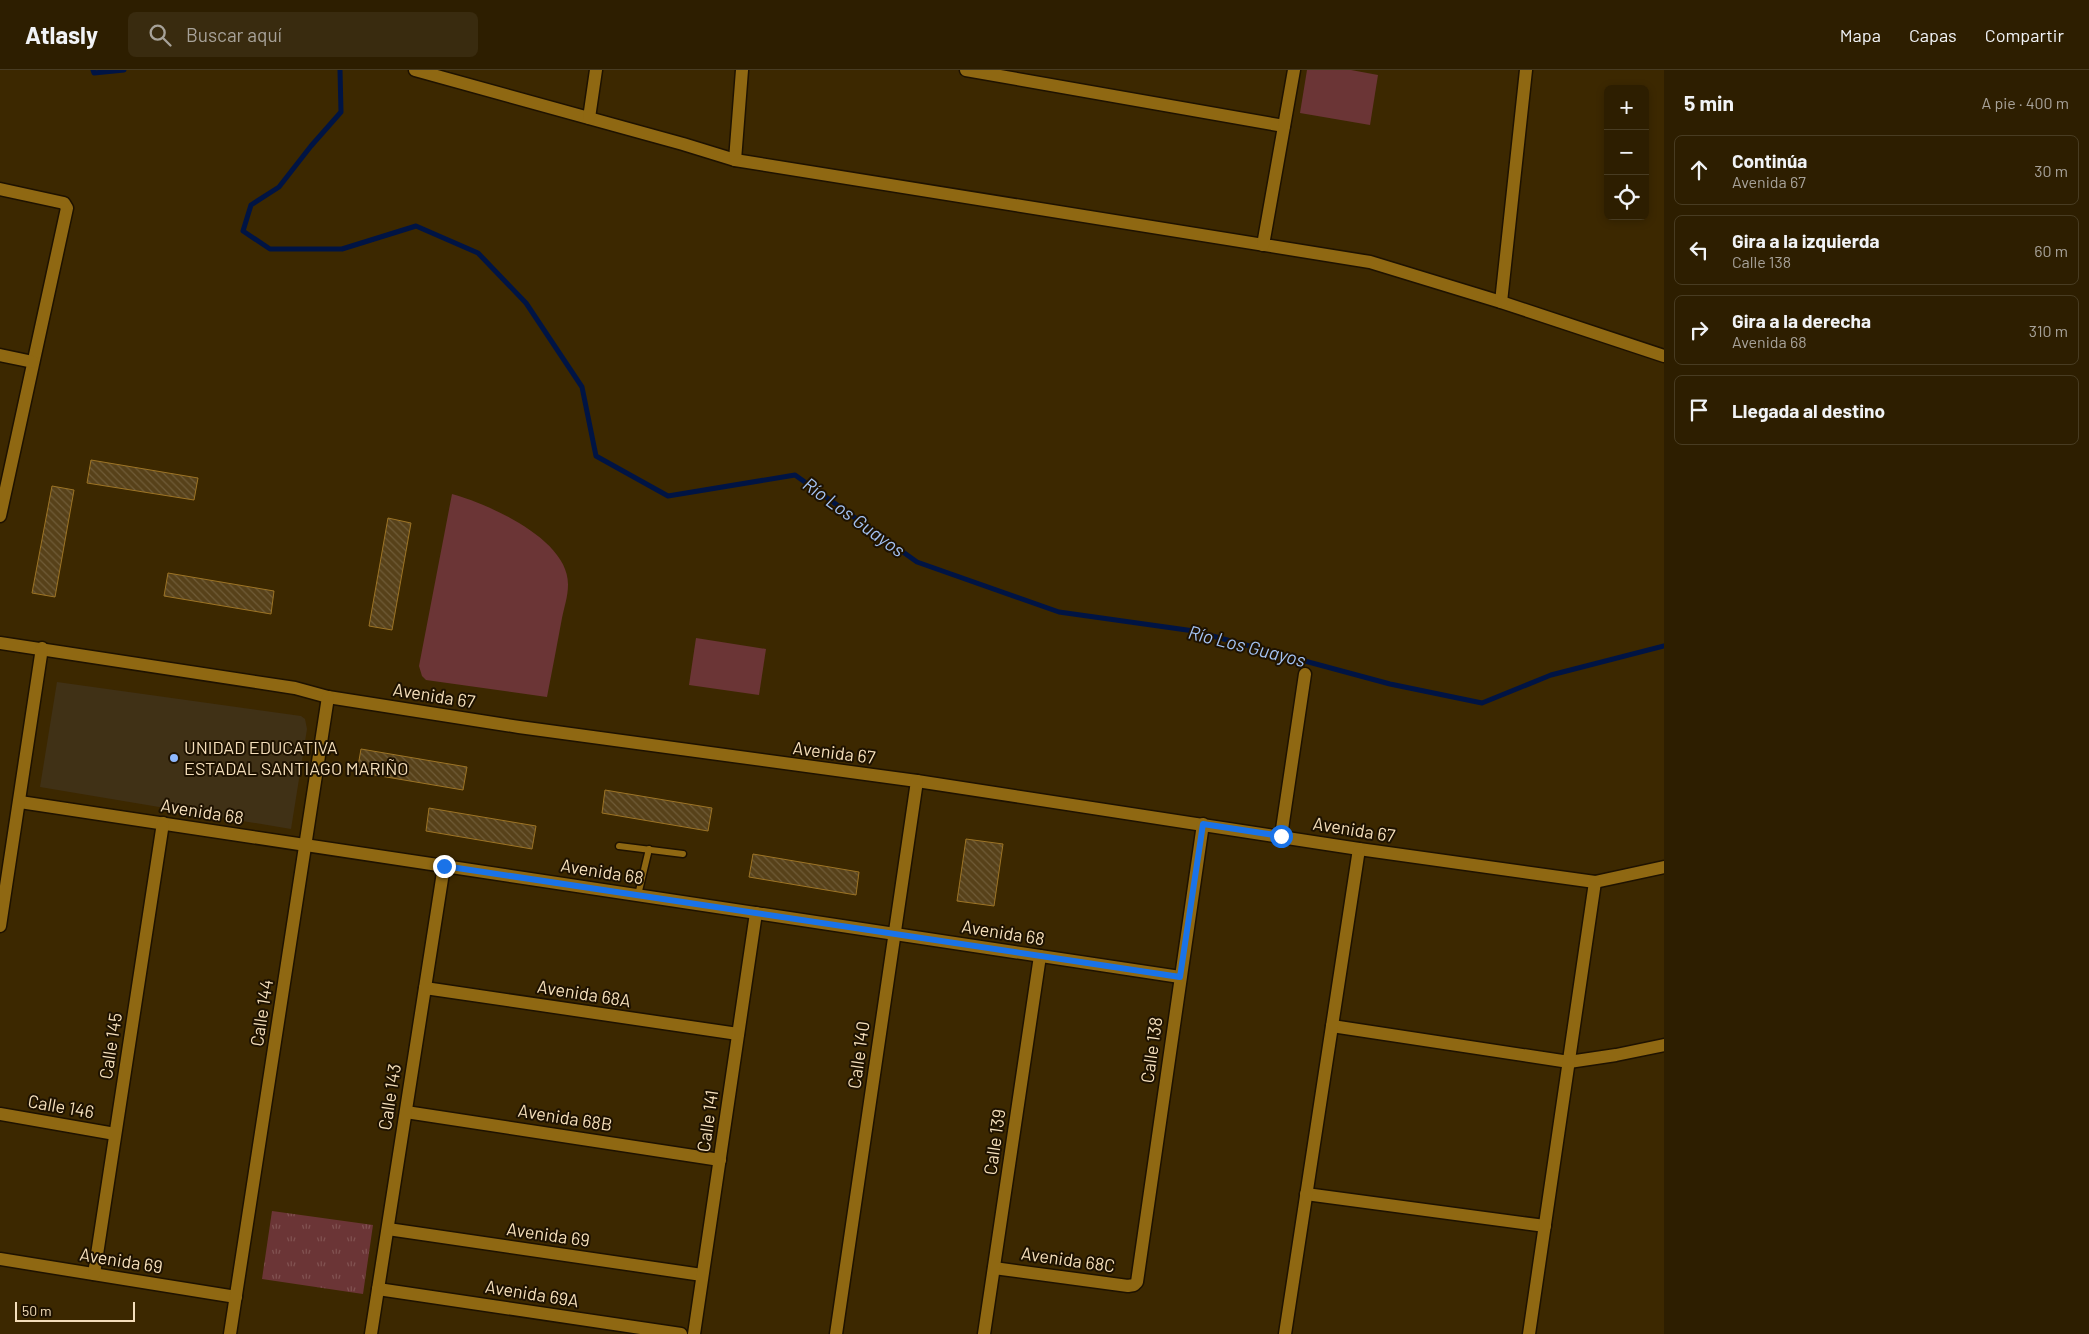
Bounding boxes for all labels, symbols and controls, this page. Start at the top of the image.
search box [128,12,478,57]
text: Atlasly [25,20,98,49]
icon: search [146,21,174,49]
text: Buscar aquí [186,23,282,46]
text: Mapa [1840,24,1881,46]
text: Capas [1909,24,1957,46]
text: Compartir [1985,24,2064,46]
map controls [1604,85,1649,220]
button: + [1604,85,1649,130]
text: 5 min [1684,90,1734,115]
text: A pie · 400 m [1982,93,2069,112]
button: − [1604,130,1649,175]
text: Continúa [1732,149,1807,172]
icon: ahead [1685,156,1713,184]
text: 30 m [2034,161,2068,180]
text: Avenida 67 [1732,172,1806,191]
button: locate [1604,175,1649,220]
text: Gira a la izquierda [1732,229,1880,252]
icon: left [1685,236,1713,264]
text: 60 m [2034,241,2068,260]
text: Calle 138 [1732,252,1791,271]
text: Gira a la derecha [1732,309,1871,332]
icon: right [1685,316,1713,344]
text: 310 m [2029,321,2068,340]
text: Avenida 68 [1732,332,1807,351]
icon: arrive [1685,396,1713,424]
text: Llegada al destino [1732,399,1885,422]
water label: Río Los Guayos [799,472,910,561]
water label: Río Los Guayos [1186,620,1308,671]
street label: Avenida 67 [391,678,477,712]
place label: UNIDAD EDUCATIVA ESTADAL SANTIAGO MARIÑO [184,736,409,779]
street label: Avenida 67 [792,736,877,768]
marker: UNIDAD EDUCATIVA ESTADAL SANTIAGO MARIÑO [168,752,180,764]
street label: Avenida 68 [159,794,245,828]
street label: Avenida 67 [1311,812,1397,846]
route start [1270,825,1293,848]
street label: Avenida 68 [559,854,645,888]
route end [433,855,456,878]
street label: Avenida 68 [960,915,1046,949]
street label: Avenida 68A [536,975,633,1011]
street label: Calle 144 [245,978,277,1048]
street label: Calle 145 [94,1011,126,1081]
street label: Calle 138 [1135,1015,1167,1084]
street label: Calle 140 [842,1020,874,1090]
street label: Calle 143 [373,1062,405,1132]
street label: Calle 141 [692,1088,722,1153]
street label: Calle 146 [26,1089,96,1123]
street label: Avenida 68B [516,1099,614,1135]
street label: Calle 139 [978,1107,1010,1176]
street label: Avenida 69 [505,1217,591,1251]
street label: Avenida 68C [1020,1242,1117,1276]
street label: Avenida 69 [78,1243,164,1277]
street label: Avenida 69A [484,1275,581,1311]
scale bar [15,1299,135,1322]
text: 50 m [22,1302,51,1319]

